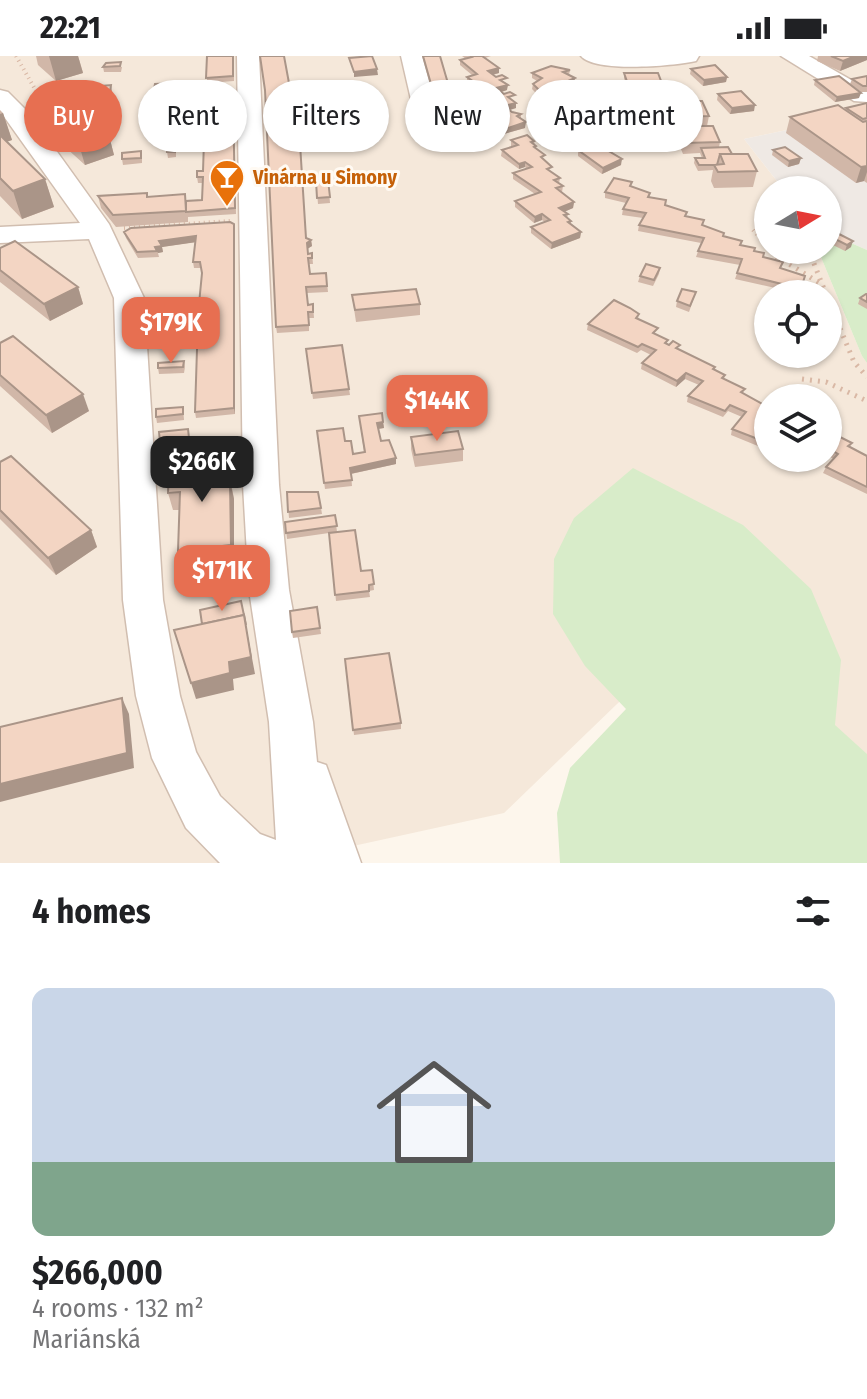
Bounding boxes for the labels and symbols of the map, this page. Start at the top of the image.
bar icon: Vinárna u Simony [208,158,246,208]
place label: Vinárna u Simony [252,165,397,189]
north arrow [754,176,842,264]
pin: $179K [115,297,227,365]
pin: $144K [381,375,493,443]
pin: $266K [146,436,258,504]
pin: $171K [166,545,278,613]

